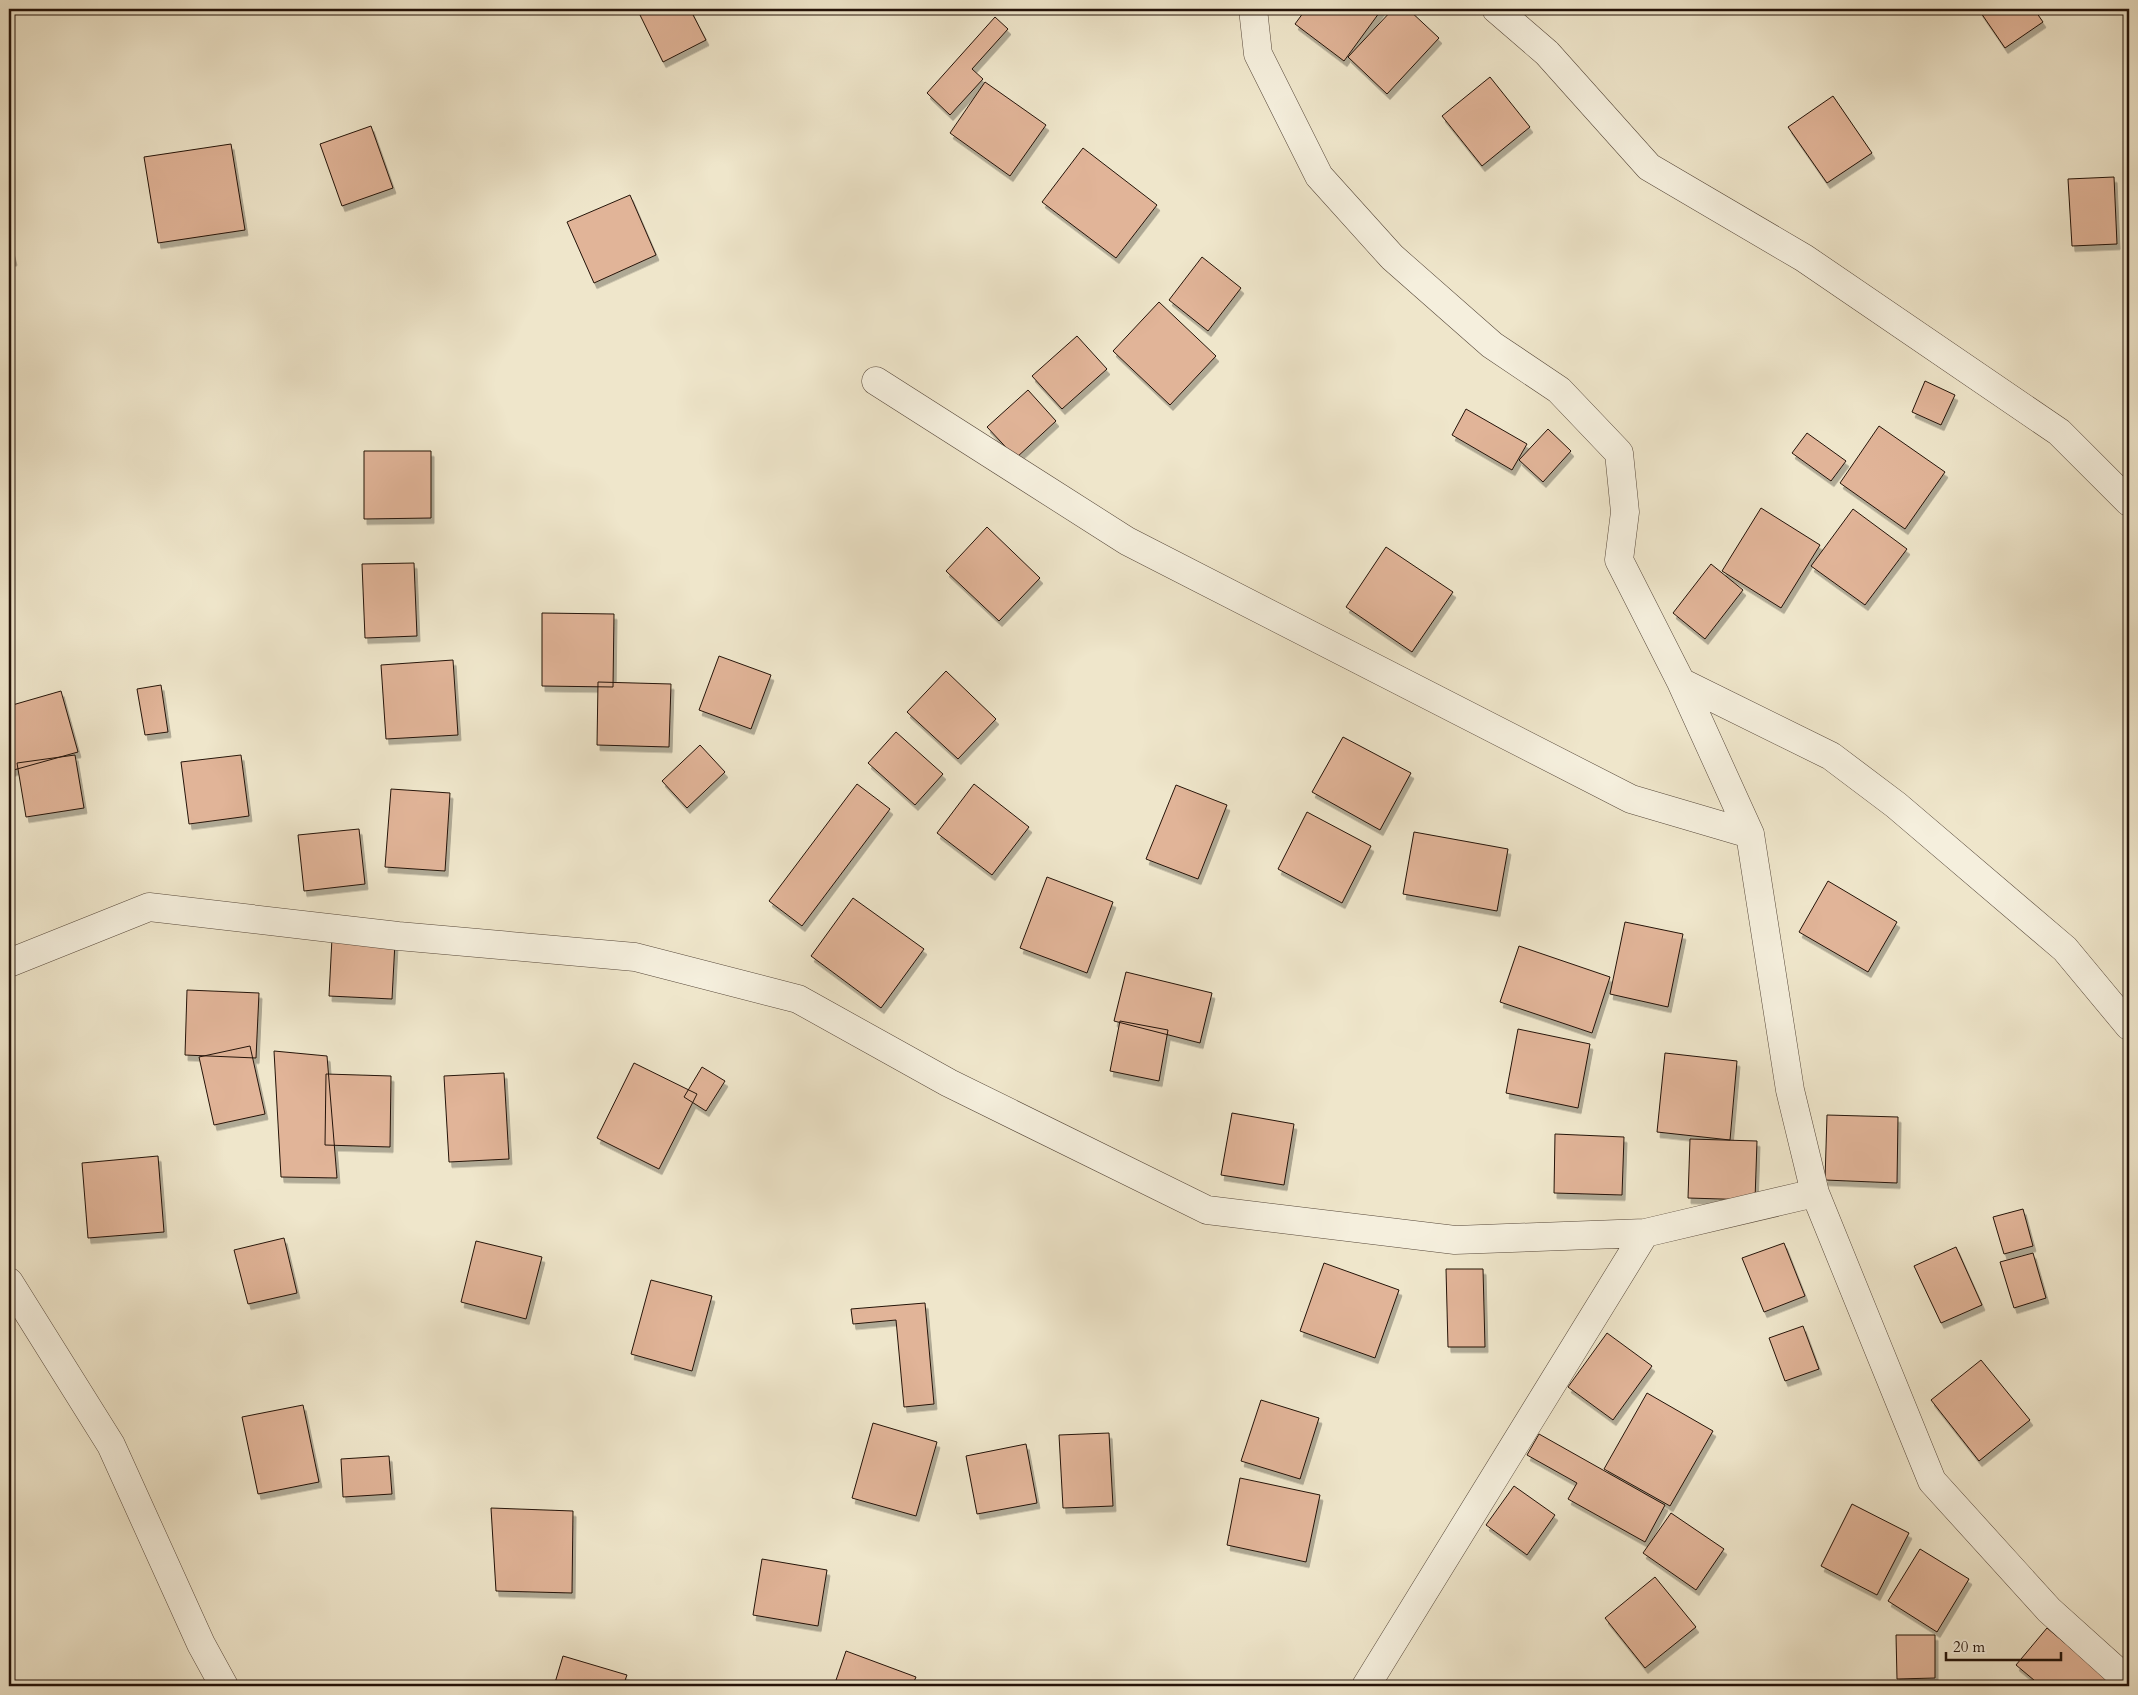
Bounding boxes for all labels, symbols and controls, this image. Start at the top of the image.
scale bar [1946,1630,2060,1662]
text: 20 m [1953,1637,1985,1657]

